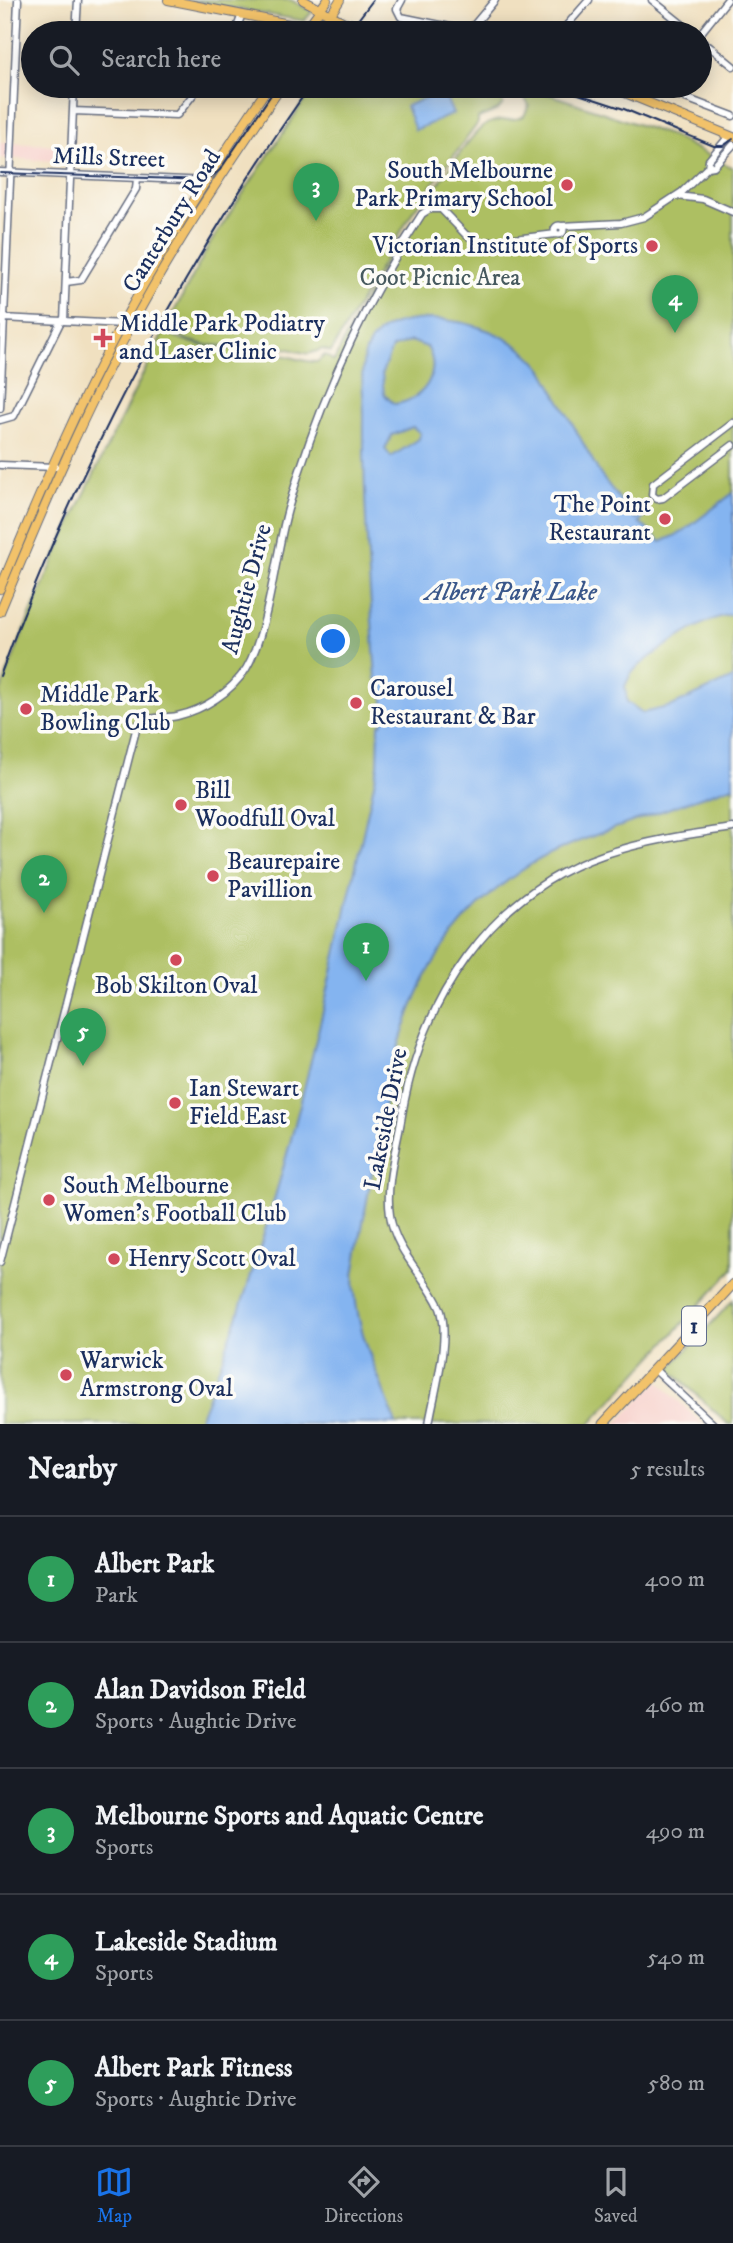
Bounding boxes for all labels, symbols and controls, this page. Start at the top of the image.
search box [21,21,712,98]
icon: search [45,41,83,79]
text: Search here [101,43,221,76]
street label: Mills Street [52,141,166,175]
street label: Canterbury Road [116,144,228,298]
place label: South Melbourne Park Primary School [354,156,554,214]
pin: 3 [293,163,339,221]
marker: South Melbourne Park Primary School [559,177,575,193]
place label: Victorian Institute of Sports [372,231,638,261]
marker: Victorian Institute of Sports [644,238,660,254]
park label: Coot Picnic Area [359,263,521,293]
pin: 4 [652,275,698,333]
place label: Middle Park Podiatry and Laser Clinic [119,309,325,367]
marker: Middle Park Podiatry and Laser Clinic [93,328,113,348]
place label: The Point Restaurant [549,490,651,548]
marker: The Point Restaurant [657,511,673,527]
street label: Aughtie Drive [215,521,279,657]
water label: Albert Park Lake [422,576,598,609]
your location [316,624,350,658]
place label: Carousel Restaurant & Bar [370,674,536,732]
place label: Middle Park Bowling Club [40,680,170,738]
marker: Carousel Restaurant & Bar [348,695,364,711]
marker: Middle Park Bowling Club [18,701,34,717]
place label: Bill Woodfull Oval [194,776,336,834]
marker: Bill Woodfull Oval [173,797,189,813]
place label: Beaurepaire Pavillion [227,847,340,905]
pin: 2 [21,855,67,913]
marker: Beaurepaire Pavillion [205,868,221,884]
pin: 1 [343,923,389,981]
marker: Bob Skilton Oval [168,952,184,968]
place label: Bob Skilton Oval [94,971,258,1001]
pin: 5 [60,1008,106,1066]
street label: Lakeside Drive [358,1045,414,1192]
place label: Ian Stewart Field East [189,1074,299,1132]
marker: Ian Stewart Field East [167,1095,183,1111]
place label: South Melbourne Women's Football Club [62,1171,287,1229]
marker: South Melbourne Women's Football Club [41,1192,57,1208]
place label: Henry Scott Oval [128,1244,297,1274]
marker: Henry Scott Oval [106,1251,122,1267]
road number: 1 [682,1306,706,1345]
place label: Warwick Armstrong Oval [79,1346,234,1404]
marker: Warwick Armstrong Oval [58,1367,74,1383]
text: Nearby [28,1451,117,1488]
text: 5 results [630,1455,705,1484]
text: Albert Park [95,1548,214,1581]
text: 1 [47,1565,55,1594]
text: 400 m [645,1565,705,1594]
text: Park [95,1581,138,1610]
text: Alan Davidson Field [95,1674,306,1707]
text: 2 [45,1691,57,1720]
text: 460 m [645,1691,705,1720]
text: Sports · Aughtie Drive [95,1707,297,1736]
text: Melbourne Sports and Aquatic Centre [95,1800,484,1833]
text: 3 [47,1817,55,1846]
text: 490 m [646,1817,705,1846]
text: Sports [95,1833,153,1862]
text: Lakeside Stadium [95,1926,278,1959]
text: 4 [44,1943,58,1972]
text: 540 m [647,1943,705,1972]
text: Sports [95,1959,153,1988]
text: Albert Park Fitness [95,2052,293,2085]
text: 5 [45,2069,57,2098]
text: 580 m [648,2069,705,2098]
text: Sports · Aughtie Drive [95,2085,297,2114]
tab: Map [95,2163,133,2228]
tab: Directions [324,2163,403,2228]
tab: Saved [594,2163,638,2228]

